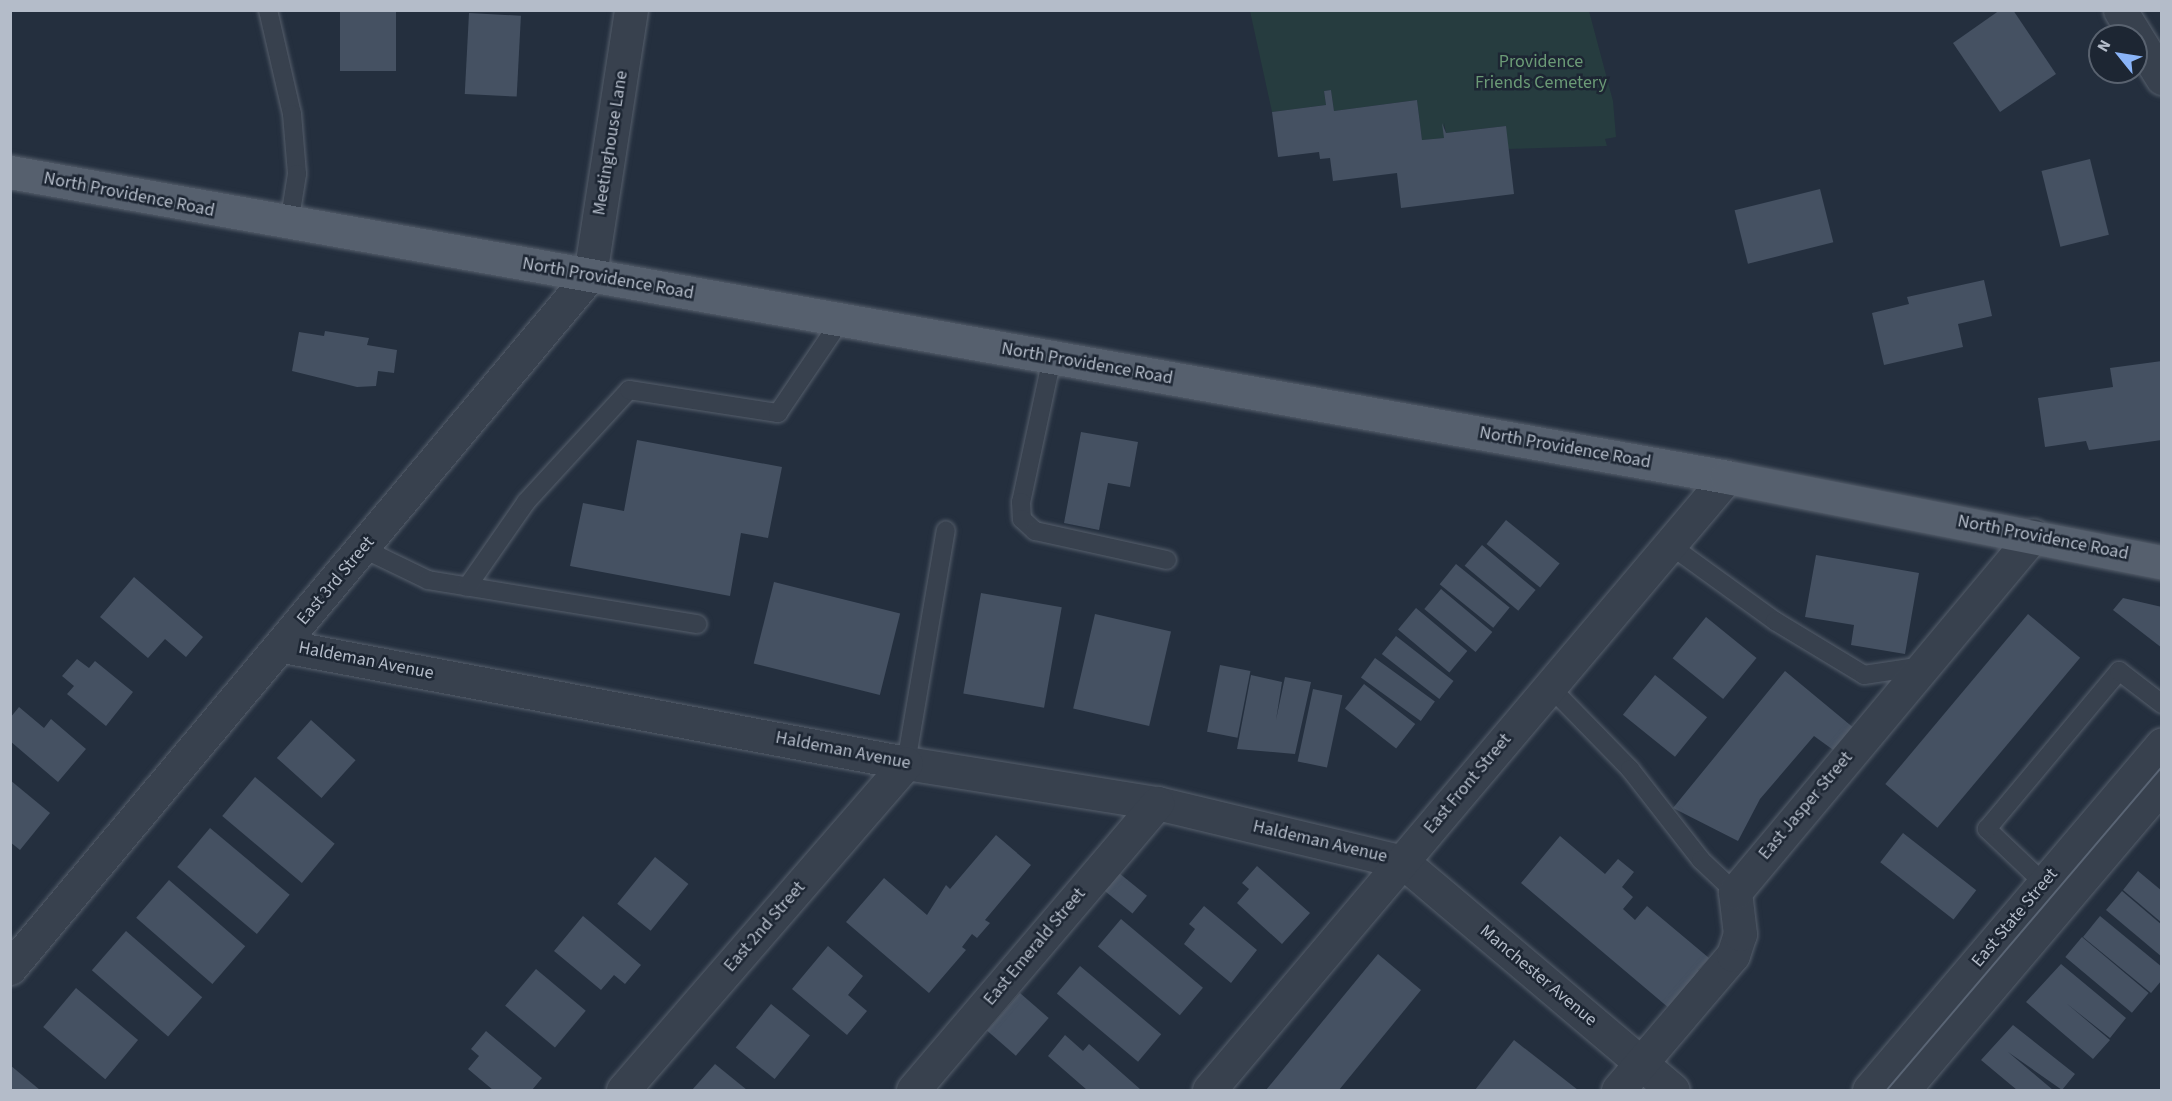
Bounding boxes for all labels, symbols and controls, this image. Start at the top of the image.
north arrow [2088,24,2148,84]
text: N [2092,36,2116,56]
park label: Providence Friends Cemetery [1475,52,1607,94]
street label: Meetinghouse Lane [589,69,633,217]
street label: North Providence Road [42,168,216,222]
street label: North Providence Road [521,253,695,305]
street label: North Providence Road [1000,338,1174,390]
street label: North Providence Road [1478,422,1652,474]
street label: North Providence Road [1956,511,2130,565]
street label: East 3rd Street [293,532,379,630]
street label: Haldeman Avenue [297,637,435,685]
street label: Haldeman Avenue [774,727,912,775]
street label: East Front Street [1420,729,1516,839]
street label: East Jasper Street [1754,748,1858,864]
street label: Haldeman Avenue [1251,816,1389,868]
street label: East State Street [1967,864,2063,972]
street label: East 2nd Street [720,877,810,977]
street label: East Emerald Street [980,884,1090,1010]
street label: Manchester Avenue [1475,921,1601,1031]

